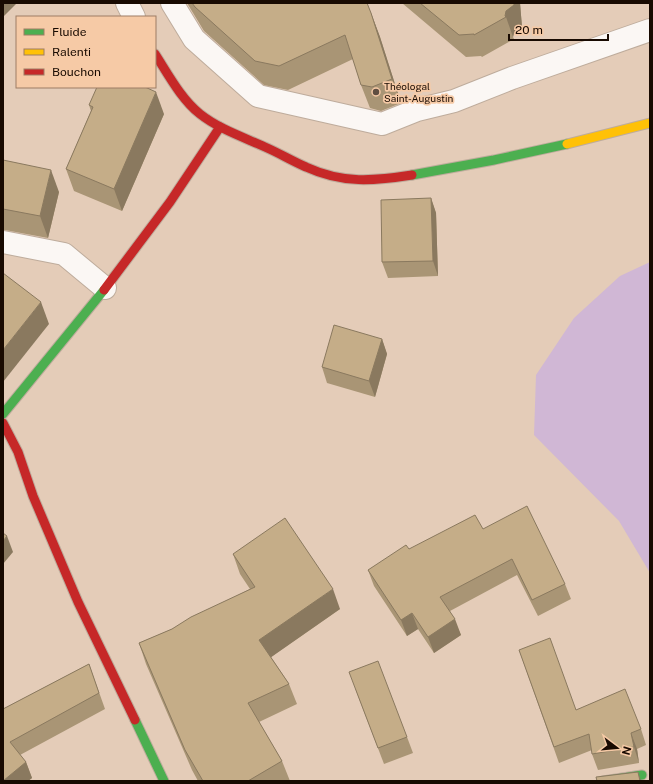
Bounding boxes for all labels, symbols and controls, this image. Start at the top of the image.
legend [16,16,156,88]
scale bar [509,16,608,42]
text: 20 m [515,23,543,37]
text: Fluide [52,25,87,39]
text: Ralenti [52,45,91,59]
text: Bouchon [52,65,101,79]
place label: Théologal Saint-Augustin [384,80,454,104]
marker: Théologal Saint-Augustin [371,87,381,97]
north arrow [597,728,637,768]
text: N [620,745,634,757]

